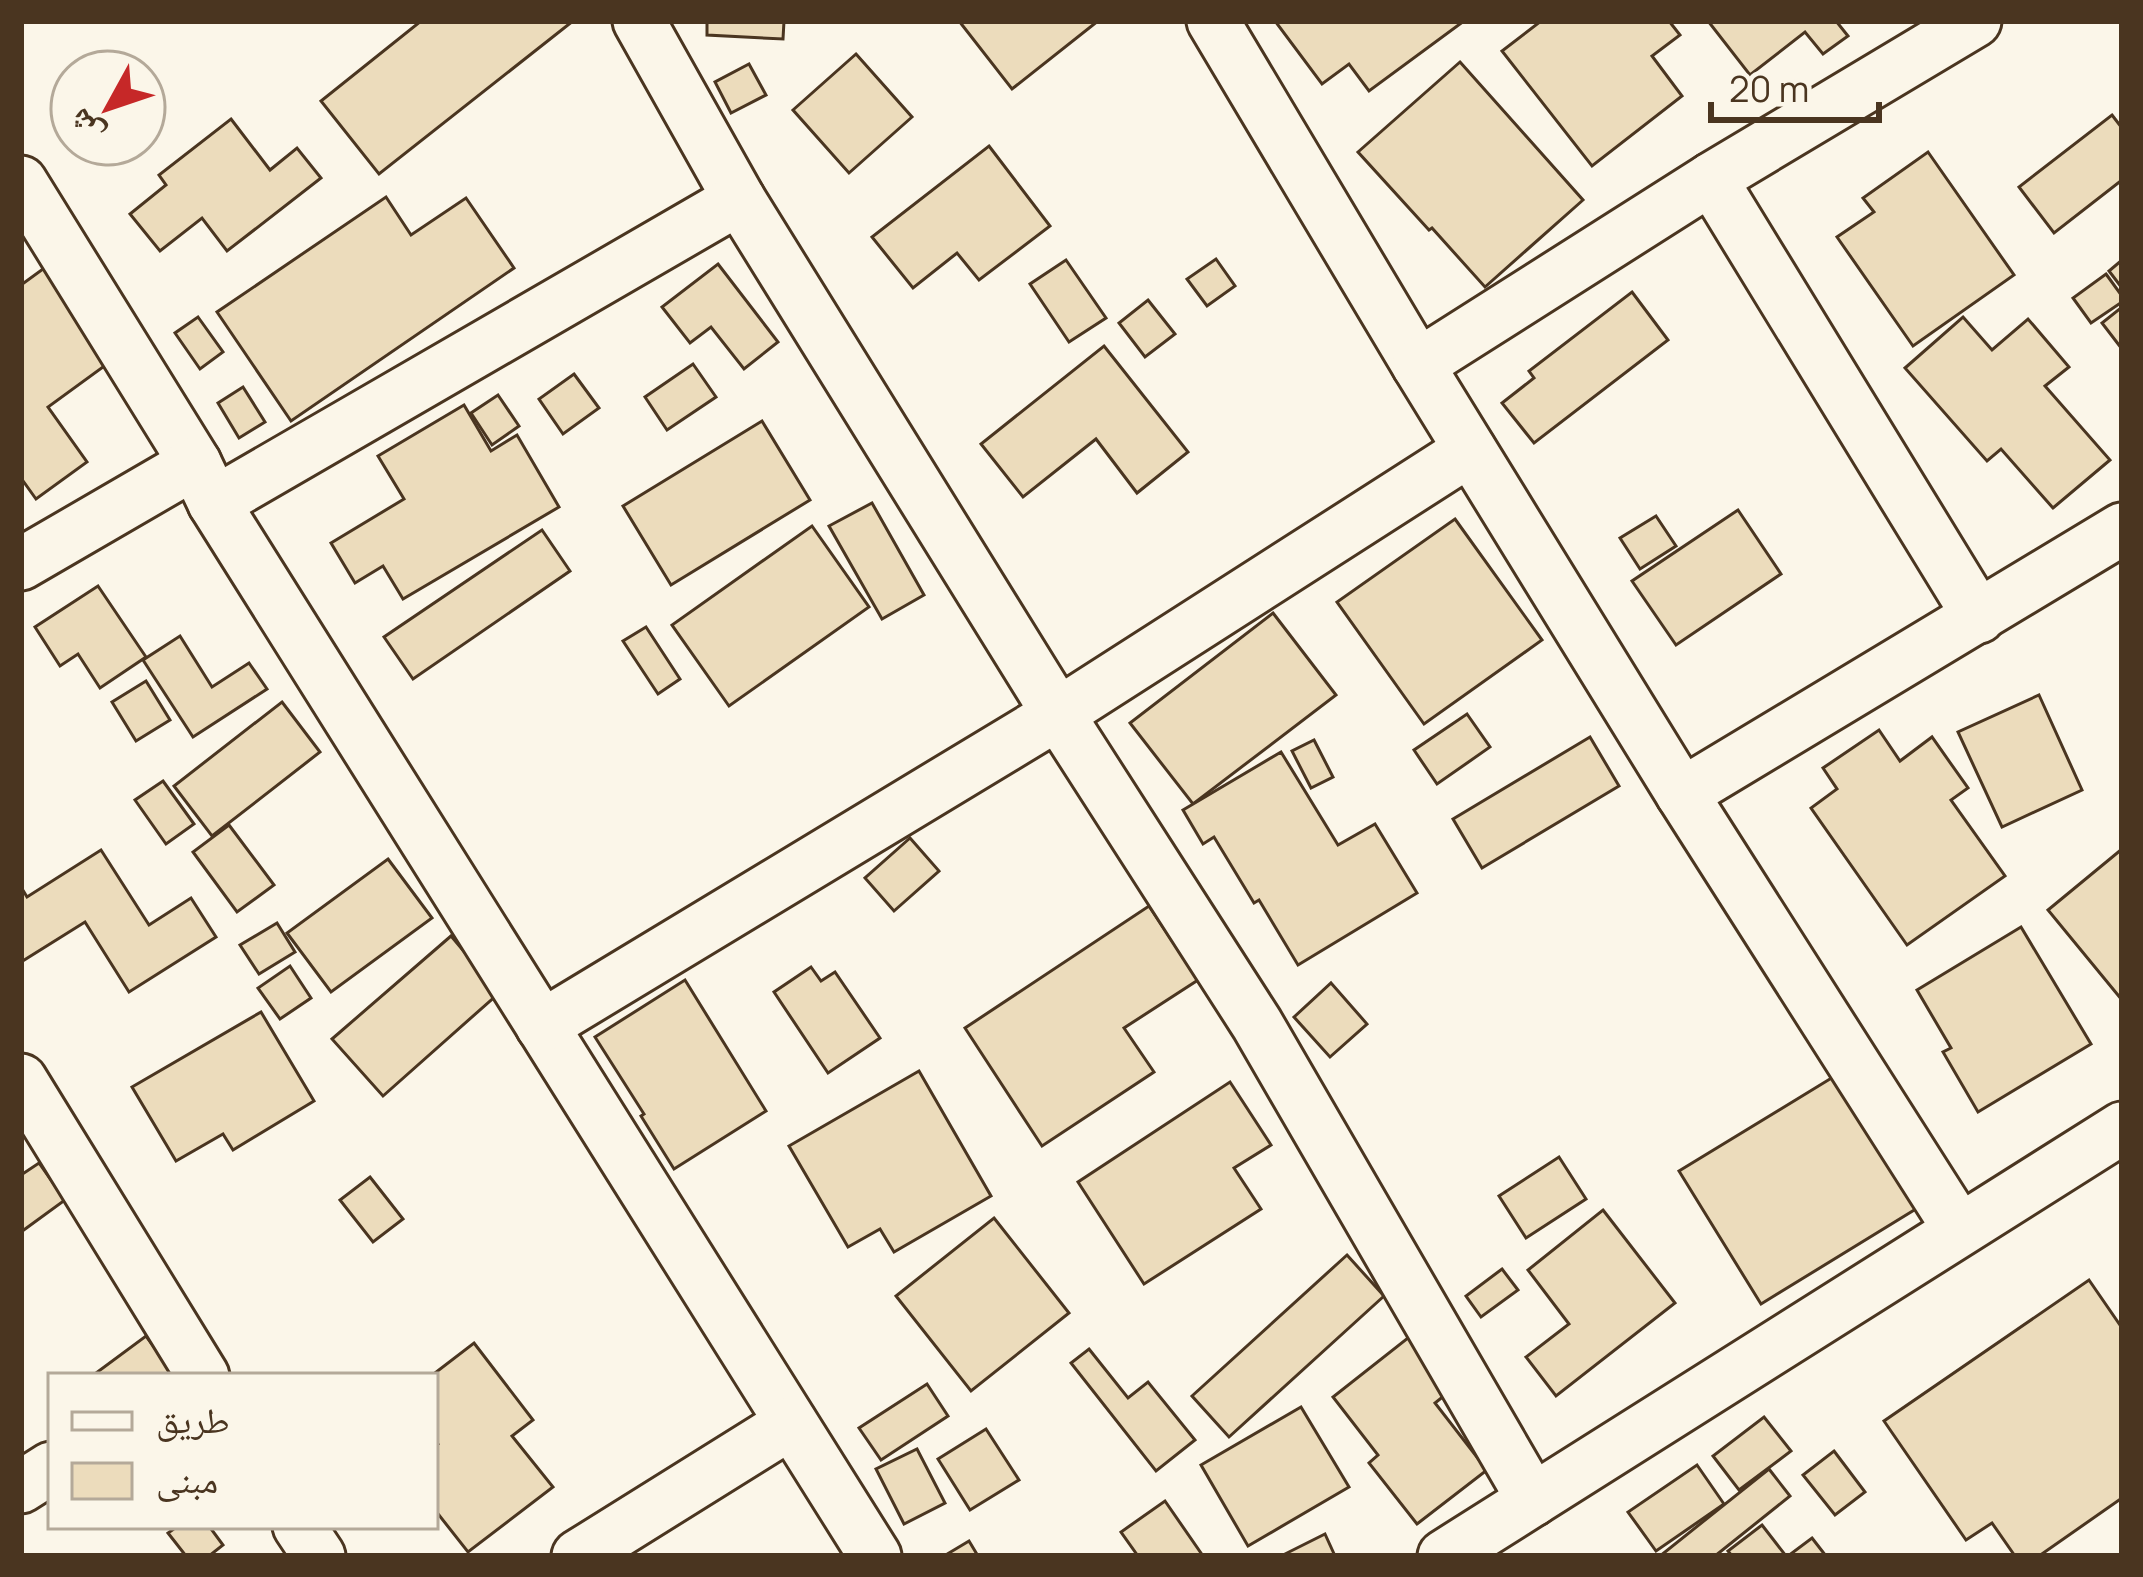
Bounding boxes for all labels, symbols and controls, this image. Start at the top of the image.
north arrow [48,48,168,168]
scale bar [1711,48,1879,122]
text: 20 m [1729,64,1809,113]
text: ش [56,100,113,155]
legend [48,1373,438,1529]
text: طريق [156,1395,230,1444]
text: مبنى [156,1455,218,1504]

